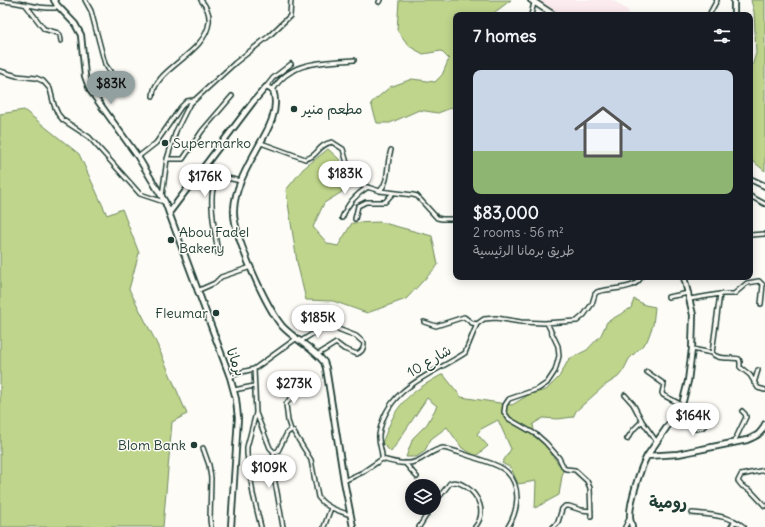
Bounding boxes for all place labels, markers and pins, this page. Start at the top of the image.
pin: $83K [87,71,135,105]
place label: مطعم منير [301,100,363,120]
marker: مطعم منير [289,104,299,114]
place label: Supermarko [173,134,251,152]
marker: Supermarko [160,138,170,148]
pin: $183K [317,161,373,195]
pin: $176K [177,164,233,198]
place label: Abou Fadel Bakery [179,223,249,257]
marker: Abou Fadel Bakery [166,235,176,245]
place label: Fleumar [155,304,208,322]
pin: $185K [290,305,346,339]
marker: Fleumar [211,308,221,318]
pin: $273K [266,371,322,405]
pin: $164K [665,403,721,437]
place label: Blom Bank [118,436,186,454]
marker: Blom Bank [189,440,199,450]
pin: $109K [241,455,297,489]

